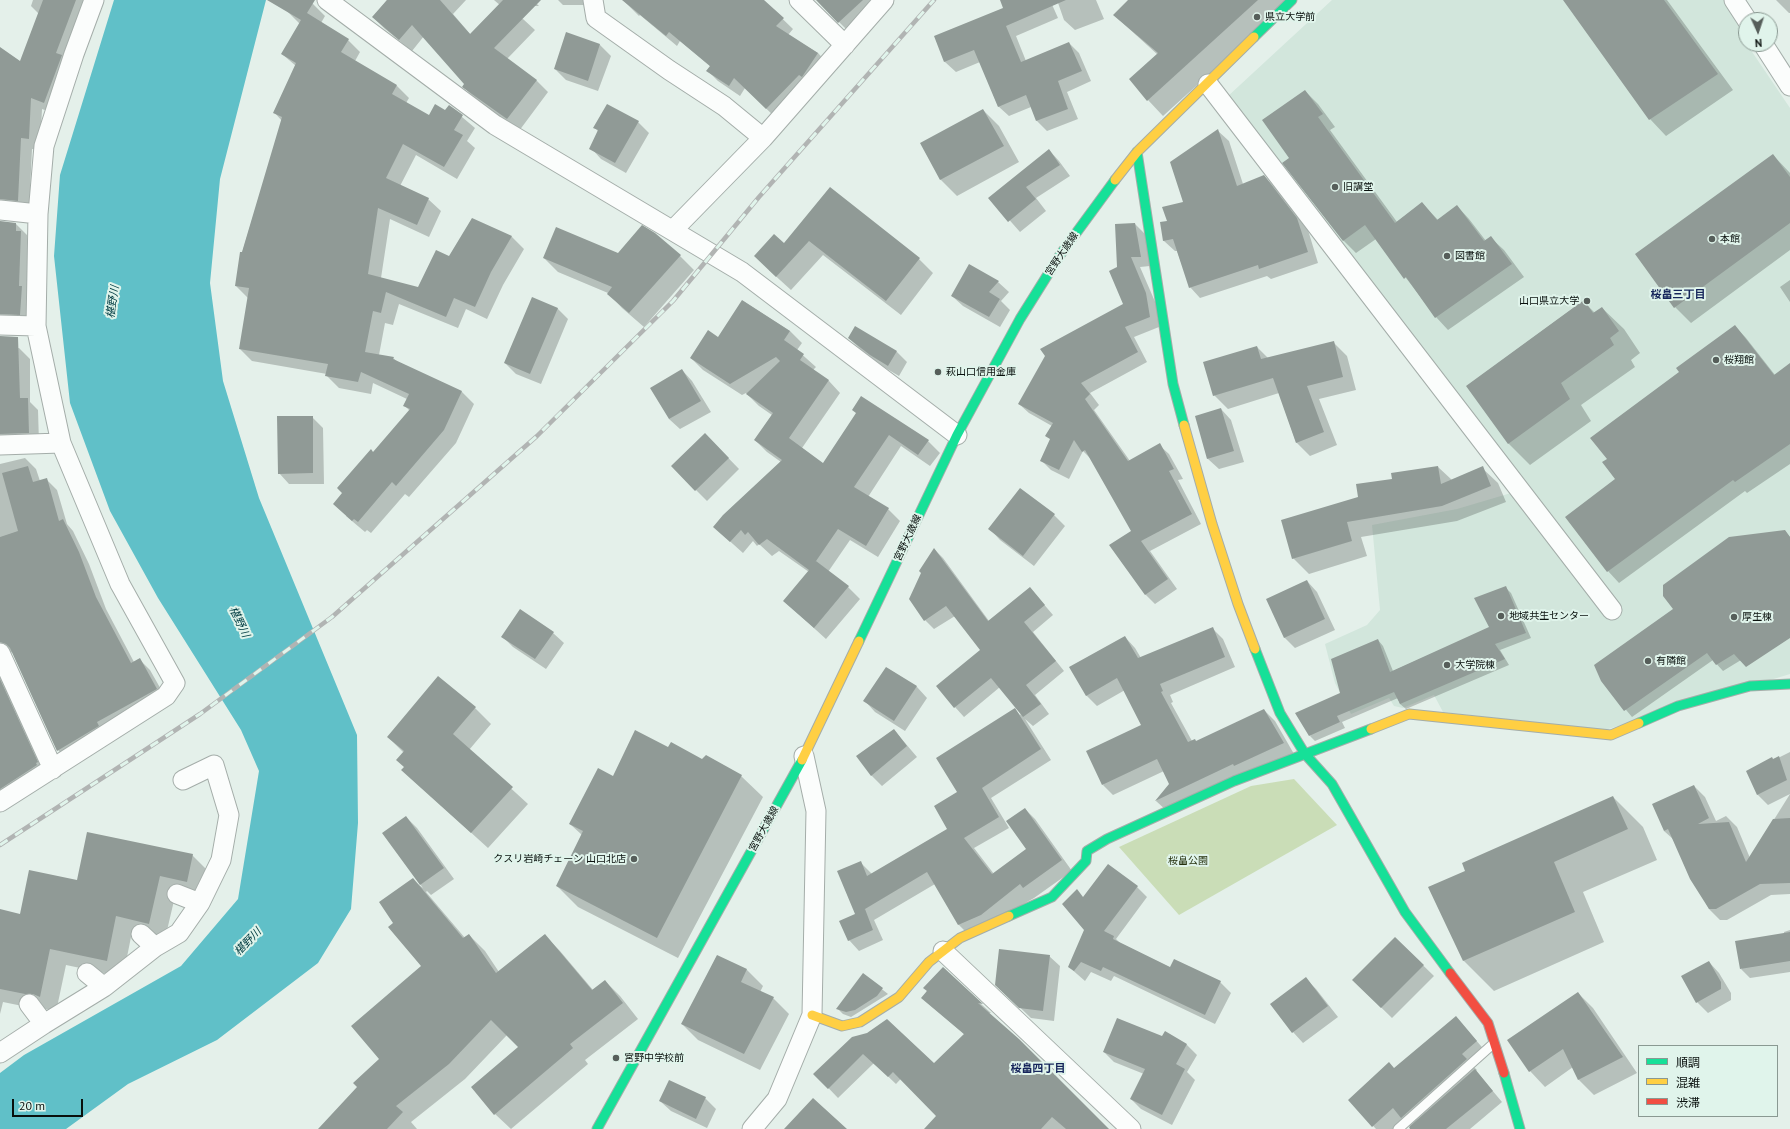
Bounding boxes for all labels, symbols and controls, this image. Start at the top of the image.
place label: 県立大学前 [1265,11,1315,23]
marker: 県立大学前 [1252,12,1262,22]
north arrow [1738,12,1778,52]
text: N [1755,36,1763,50]
place label: 旧講堂 [1343,181,1373,193]
marker: 旧講堂 [1330,182,1340,192]
street label: 宮野大歳線 [1043,230,1081,278]
place label: 本館 [1720,233,1740,245]
marker: 本館 [1707,234,1717,244]
place label: 図書館 [1455,250,1485,262]
marker: 図書館 [1442,251,1452,261]
water label: 椹野川 [104,285,122,319]
district label: 桜畠三丁目 [1651,288,1705,302]
place label: 山口県立大学 [1519,295,1579,307]
marker: 山口県立大学 [1582,296,1592,306]
place label: 桜翔館 [1724,354,1754,366]
marker: 桜翔館 [1711,355,1721,365]
place label: 萩山口信用金庫 [946,366,1016,378]
marker: 萩山口信用金庫 [933,367,943,377]
street label: 宮野大歳線 [892,513,924,563]
water label: 椹野川 [226,604,252,640]
place label: 地域共生センター [1509,610,1589,622]
marker: 地域共生センター [1496,611,1506,621]
place label: 厚生棟 [1742,611,1772,623]
marker: 厚生棟 [1729,612,1739,622]
place label: 有隣館 [1656,655,1686,667]
marker: 有隣館 [1643,656,1653,666]
place label: 大学院棟 [1455,659,1495,671]
marker: 大学院棟 [1442,660,1452,670]
street label: 宮野大歳線 [747,804,781,854]
place label: クスリ岩崎チェーン 山口北店 [493,853,626,865]
marker: クスリ岩崎チェーン 山口北店 [629,854,639,864]
park label: 桜畠公園 [1168,855,1208,867]
water label: 椹野川 [232,926,264,958]
legend [1638,1045,1778,1117]
place label: 宮野中学校前 [624,1052,684,1064]
marker: 宮野中学校前 [611,1053,621,1063]
text: 順調 [1676,1055,1700,1070]
district label: 桜畠四丁目 [1011,1062,1065,1076]
text: 混雑 [1676,1075,1700,1090]
scale bar [14,1091,85,1117]
text: 渋滞 [1676,1095,1700,1110]
text: 20 m [19,1098,45,1113]

